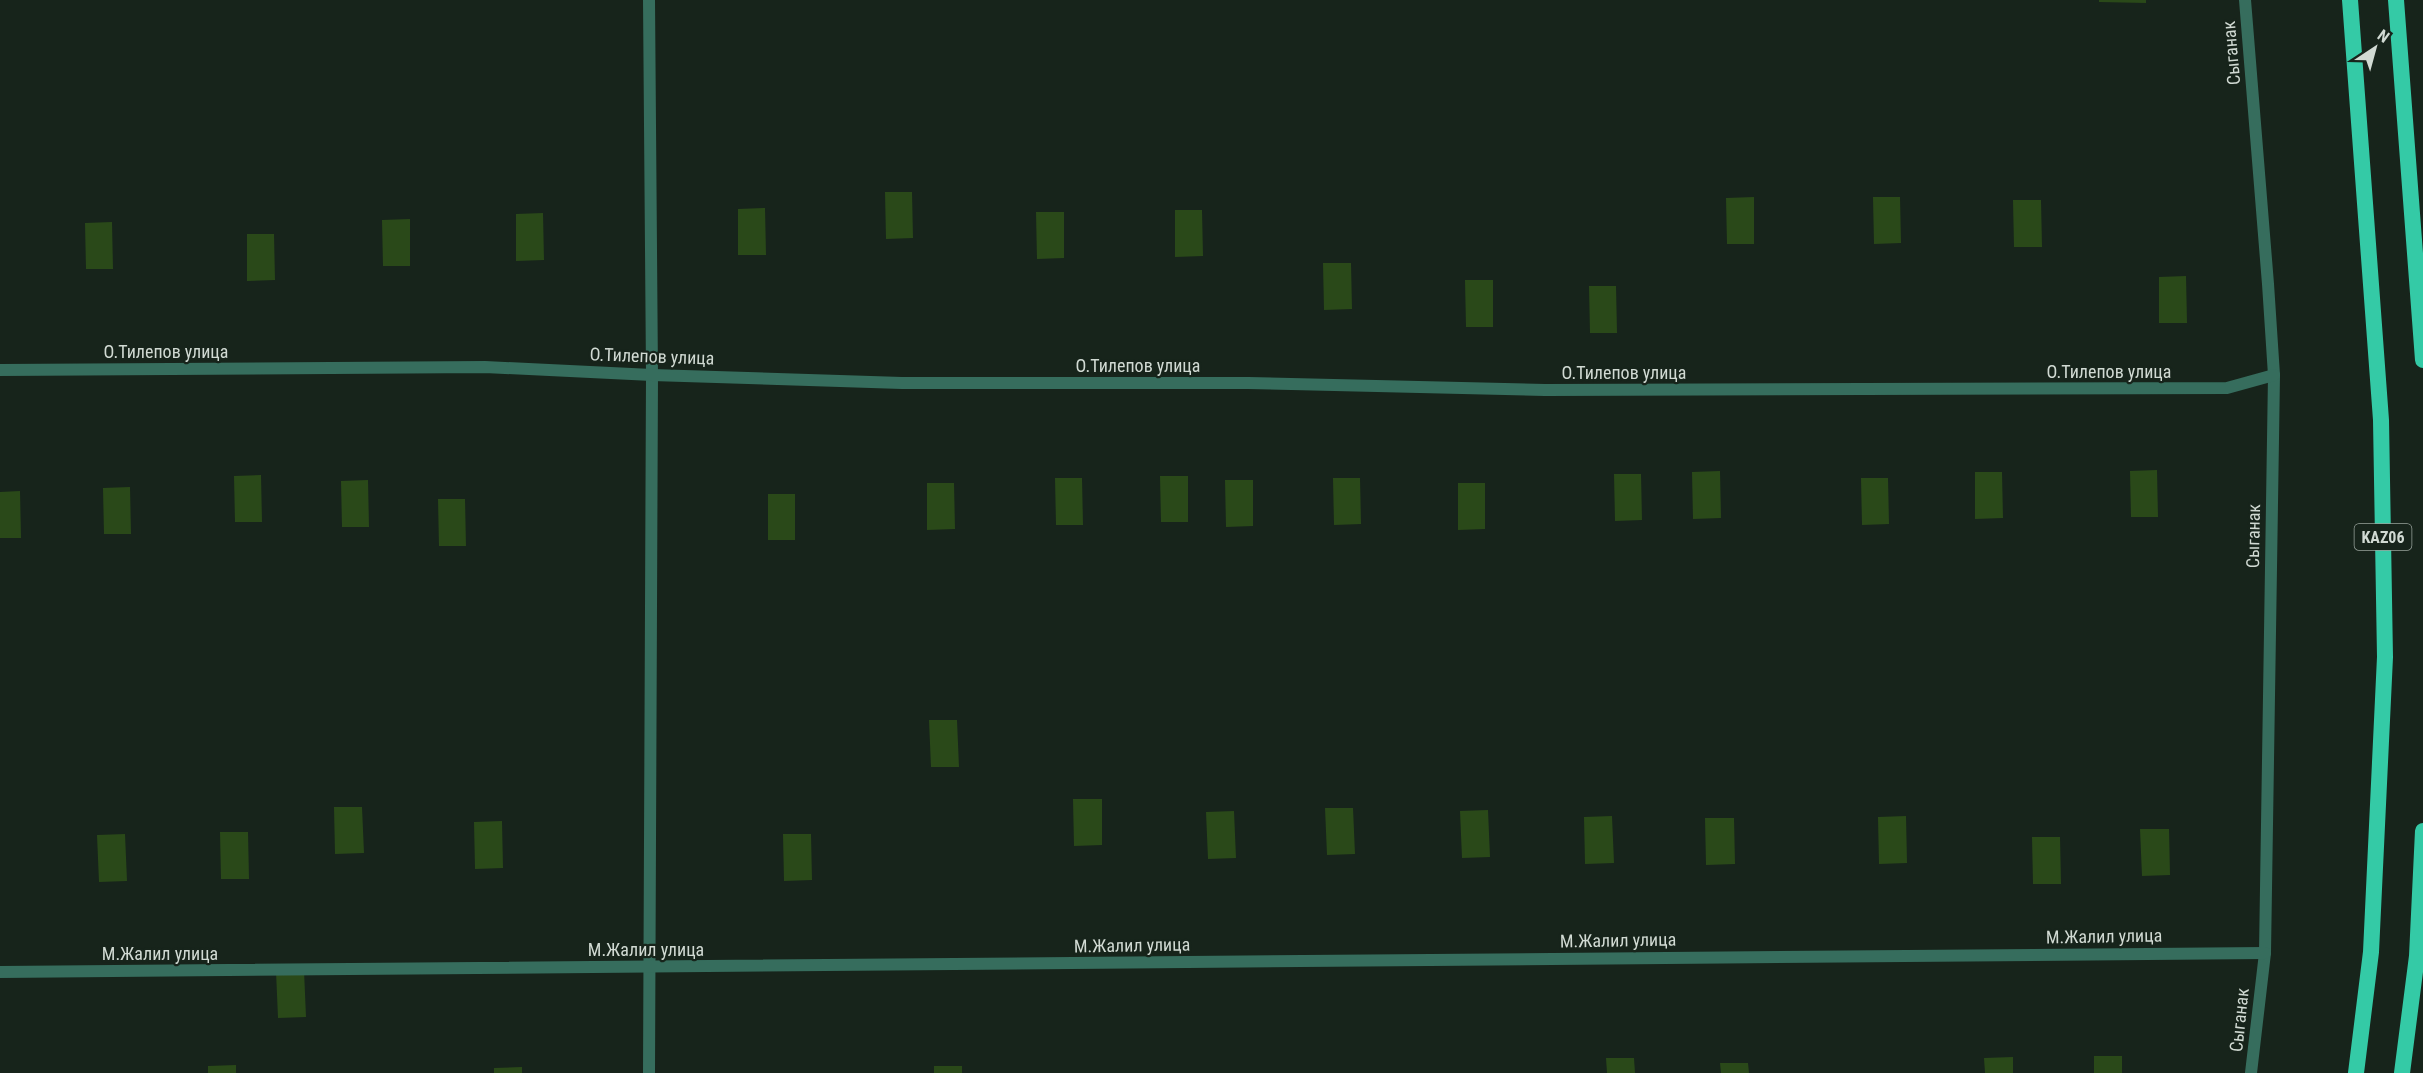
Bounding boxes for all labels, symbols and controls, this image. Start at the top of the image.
north arrow [2345,18,2405,78]
street label: Сыганак [2218,20,2244,86]
text: N [2374,26,2393,47]
street label: О.Тилепов улица [104,341,228,362]
street label: О.Тилепов улица [589,343,715,369]
street label: О.Тилепов улица [1076,355,1200,376]
street label: О.Тилепов улица [2047,361,2171,382]
street label: О.Тилепов улица [1562,362,1686,383]
street label: Сыганак [2242,503,2264,568]
road number: KАZ06 [2354,524,2412,550]
street label: М.Жалил улица [2046,924,2162,948]
street label: М.Жалил улица [1560,928,1676,952]
street label: М.Жалил улица [1074,933,1190,957]
street label: М.Жалил улица [588,939,704,960]
street label: М.Жалил улица [102,943,218,964]
street label: Сыганак [2225,987,2253,1053]

